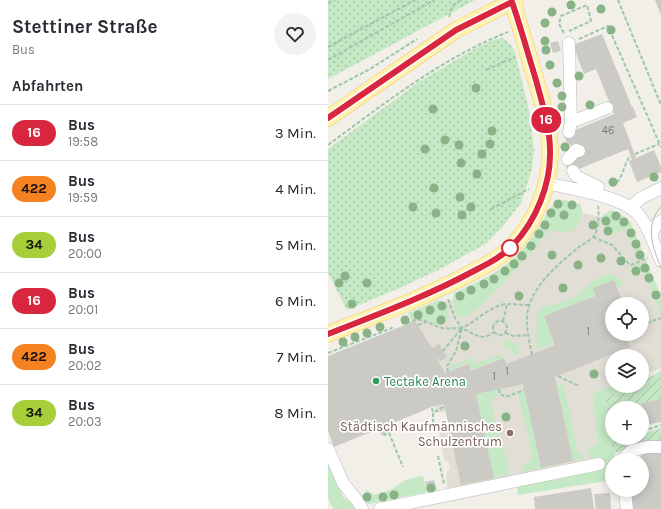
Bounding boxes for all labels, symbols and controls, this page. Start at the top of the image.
button: heart [274,13,316,55]
text: Stettiner Straße [12,16,158,38]
text: Bus [12,42,35,57]
text: Abfahrten [12,77,83,95]
line badge: 16 [528,107,564,133]
text: 16 [539,111,553,128]
text: Bus [68,116,95,134]
text: 16 [27,124,41,141]
text: 3 Min. [275,124,316,142]
house number: 46 [602,124,614,137]
text: 19:58 [68,134,98,149]
text: Bus [68,172,95,190]
text: 422 [21,180,47,197]
text: 4 Min. [275,180,316,198]
text: 19:59 [68,190,98,205]
text: Bus [68,228,95,246]
text: 34 [25,236,43,253]
text: 5 Min. [275,236,316,254]
unlabelled marker [501,239,519,257]
text: 20:00 [68,246,102,261]
text: Bus [68,284,95,302]
text: 16 [27,292,41,309]
text: 6 Min. [275,292,316,310]
map controls [605,297,649,497]
button: locate [605,297,649,341]
text: 20:01 [68,302,98,317]
house number: 1 [586,325,590,338]
text: Bus [68,340,95,358]
text: 422 [21,348,47,365]
text: 7 Min. [276,348,316,366]
button: layers [605,349,649,393]
text: 20:02 [68,358,102,373]
house number: 1 [505,365,509,378]
house number: 1 [492,370,496,383]
place label: Tectake Arena [384,374,466,389]
marker: Tectake Arena [371,376,381,386]
text: Bus [68,396,95,414]
button: + [605,401,649,445]
text: 34 [25,404,43,421]
text: 8 Min. [274,404,316,422]
text: 20:03 [68,414,102,429]
place label: Städtisch Kaufmännisches Schulzentrum [340,419,502,449]
marker: Städtisch Kaufmännisches Schulzentrum [505,428,515,438]
button: − [605,453,649,497]

